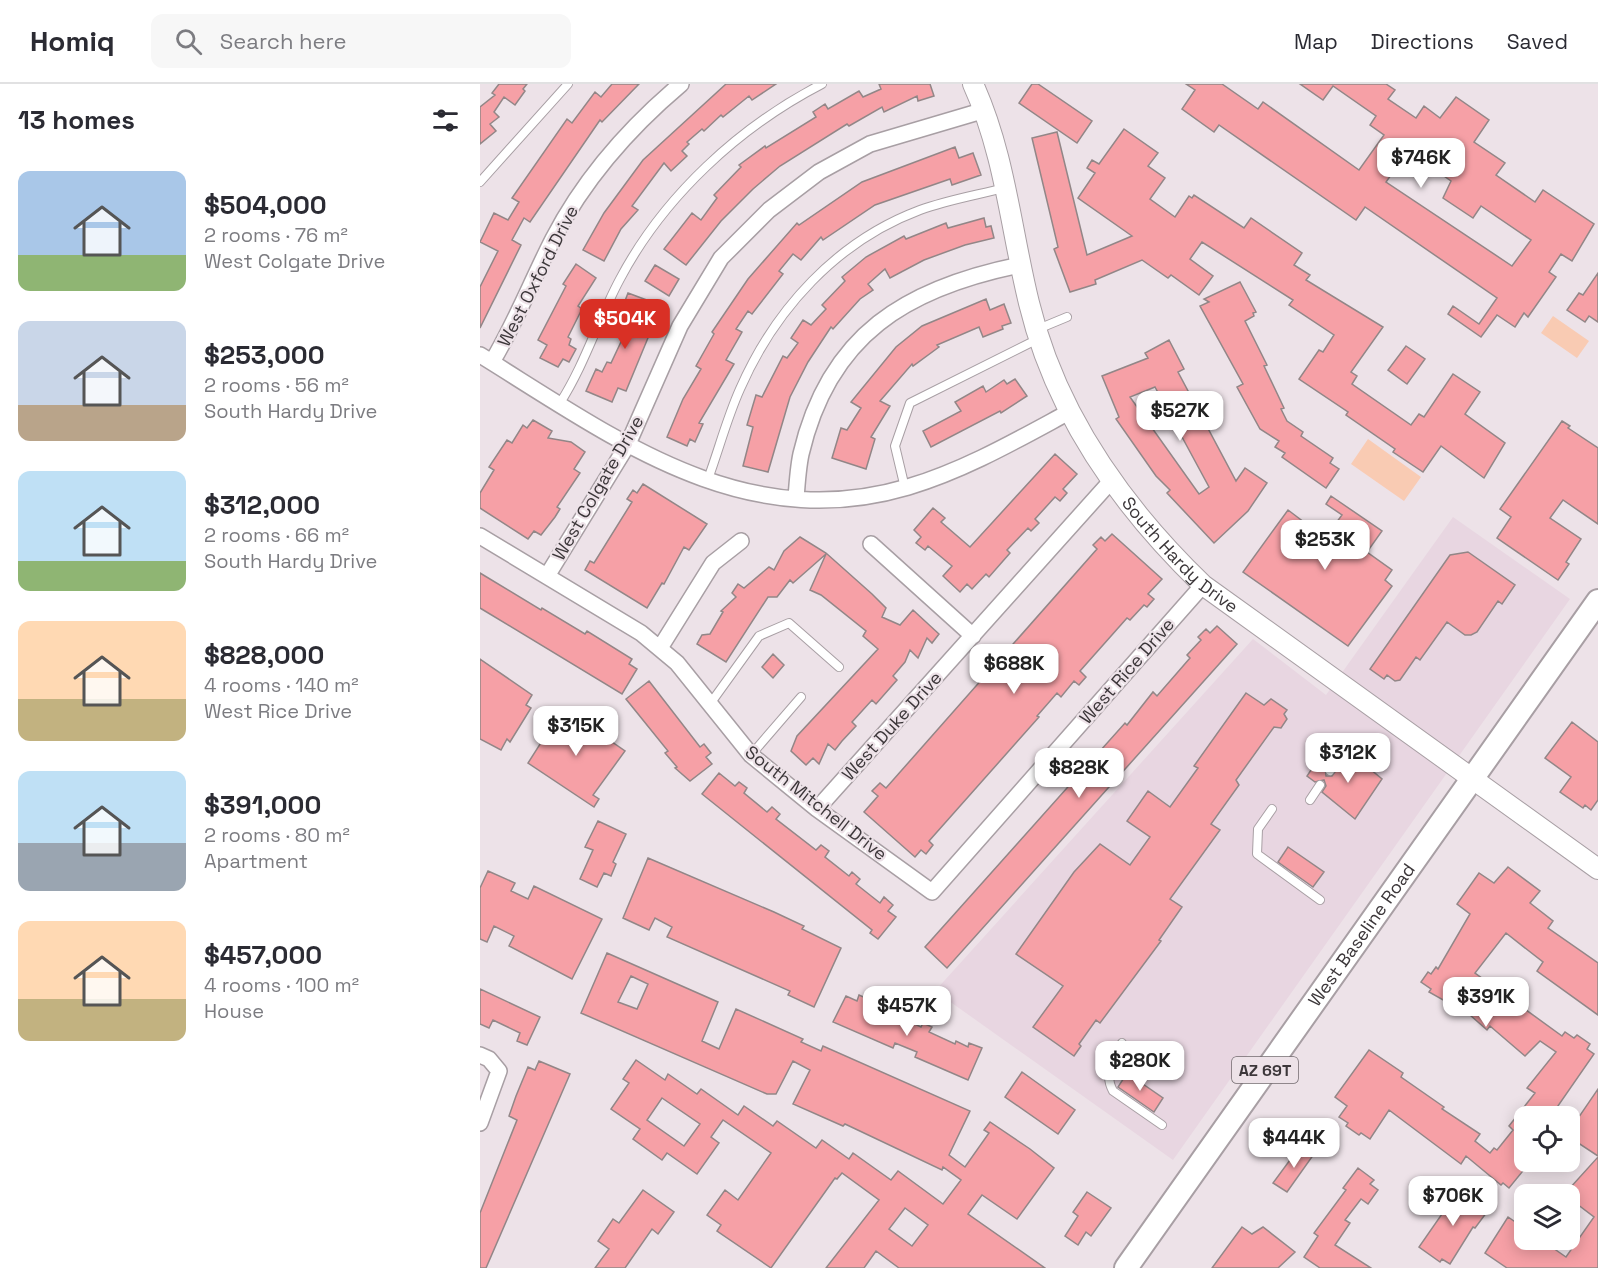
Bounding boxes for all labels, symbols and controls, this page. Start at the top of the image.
search box [151,14,571,68]
text: Homiq [30,23,115,59]
icon: search [172,25,205,58]
text: Search here [220,27,347,55]
text: Map [1294,28,1338,55]
text: Directions [1371,28,1474,55]
text: Saved [1507,28,1568,55]
text: 13 homes [18,103,135,137]
icon: filters [429,104,462,137]
pin: $746K [1379,138,1463,189]
text: $746K [1391,144,1451,170]
text: $504,000 [204,188,327,222]
icon: home [66,195,138,267]
street label: West Oxford Drive [492,201,583,350]
text: 2 rooms · 76 m² [204,222,348,248]
text: West Colgate Drive [204,248,385,274]
pin: $504K [583,299,667,350]
text: $504K [594,305,656,331]
text: $253,000 [204,338,324,372]
icon: home [66,345,138,417]
text: 2 rooms · 56 m² [204,372,349,398]
pin: $527K [1138,391,1222,442]
text: $527K [1150,397,1210,423]
text: South Hardy Drive [204,398,377,424]
street label: West Colgate Drive [547,411,648,564]
text: $312,000 [204,488,320,522]
street label: South Hardy Drive [1117,492,1243,618]
icon: home [66,495,138,567]
pin: $253K [1283,520,1367,571]
text: 2 rooms · 66 m² [204,522,349,548]
text: $253K [1295,526,1355,552]
text: South Hardy Drive [204,548,377,574]
street label: West Rice Drive [1074,613,1179,729]
text: $828,000 [204,638,324,672]
pin: $688K [972,644,1056,695]
icon: home [66,645,138,717]
text: $688K [984,650,1045,676]
street label: West Duke Drive [837,666,947,785]
text: 4 rooms · 140 m² [204,672,359,698]
text: West Rice Drive [204,698,352,724]
pin: $315K [534,706,618,757]
text: $315K [547,712,605,738]
pin: $312K [1306,733,1390,784]
text: $312K [1319,739,1377,765]
street label: South Mitchell Drive [741,740,892,865]
pin: $828K [1037,748,1121,799]
text: $828K [1049,754,1109,780]
text: $391,000 [204,788,321,822]
icon: home [66,795,138,867]
text: 2 rooms · 80 m² [204,822,350,848]
text: Apartment [204,848,308,874]
street label: West Baseline Road [1303,859,1420,1011]
text: $457,000 [204,938,322,972]
icon: home [66,945,138,1017]
text: 4 rooms · 100 m² [204,972,359,998]
pin: $391K [1444,977,1528,1028]
text: $391K [1457,983,1515,1009]
pin: $457K [865,986,949,1037]
text: $457K [877,992,937,1018]
text: House [204,998,264,1024]
pin: $280K [1098,1041,1182,1092]
text: $280K [1109,1047,1171,1073]
road number: AZ 69T [1232,1057,1298,1083]
map controls [1514,1106,1580,1250]
button: locate [1514,1106,1580,1172]
pin: $444K [1252,1118,1336,1169]
text: $444K [1263,1124,1325,1150]
pin: $706K [1411,1176,1495,1227]
text: $706K [1423,1182,1483,1208]
button: layers [1514,1184,1580,1250]

